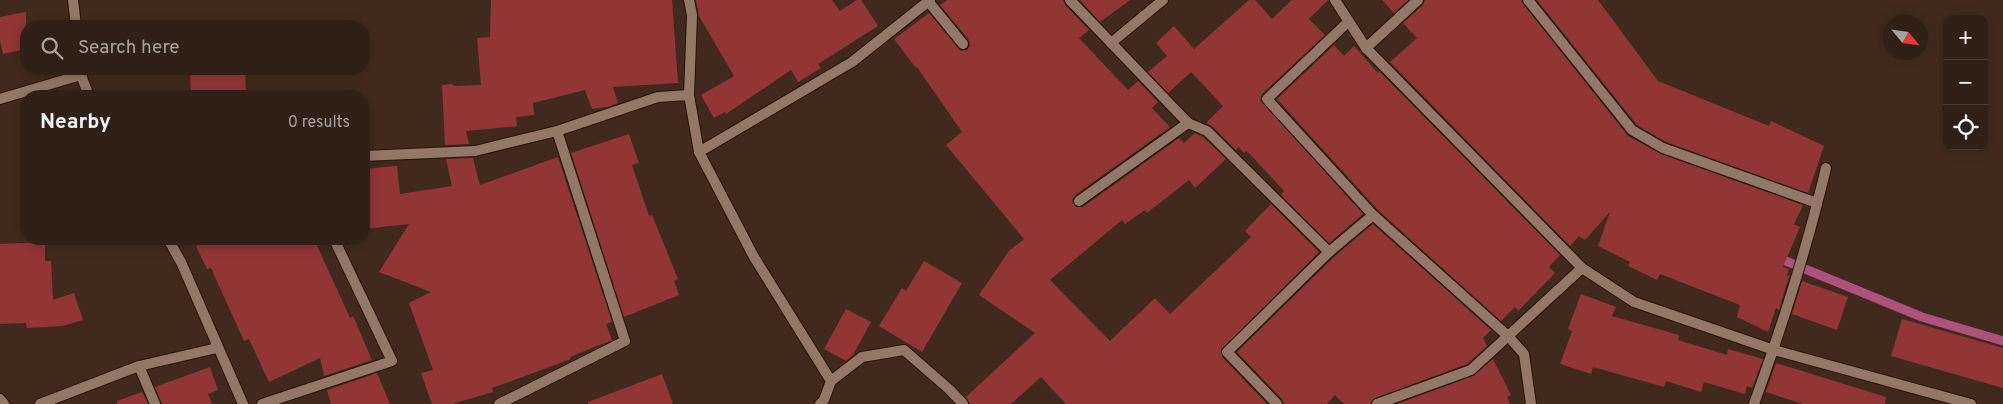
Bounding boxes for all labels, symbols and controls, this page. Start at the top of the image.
north arrow [1883,15,1928,60]
map controls [1943,15,1988,150]
button: + [1943,15,1988,60]
search box [20,20,370,75]
icon: search [38,34,66,62]
text: Search here [78,36,180,60]
button: − [1943,60,1988,105]
button: locate [1943,105,1988,150]
text: Nearby [40,109,111,136]
text: 0 results [288,113,350,133]

